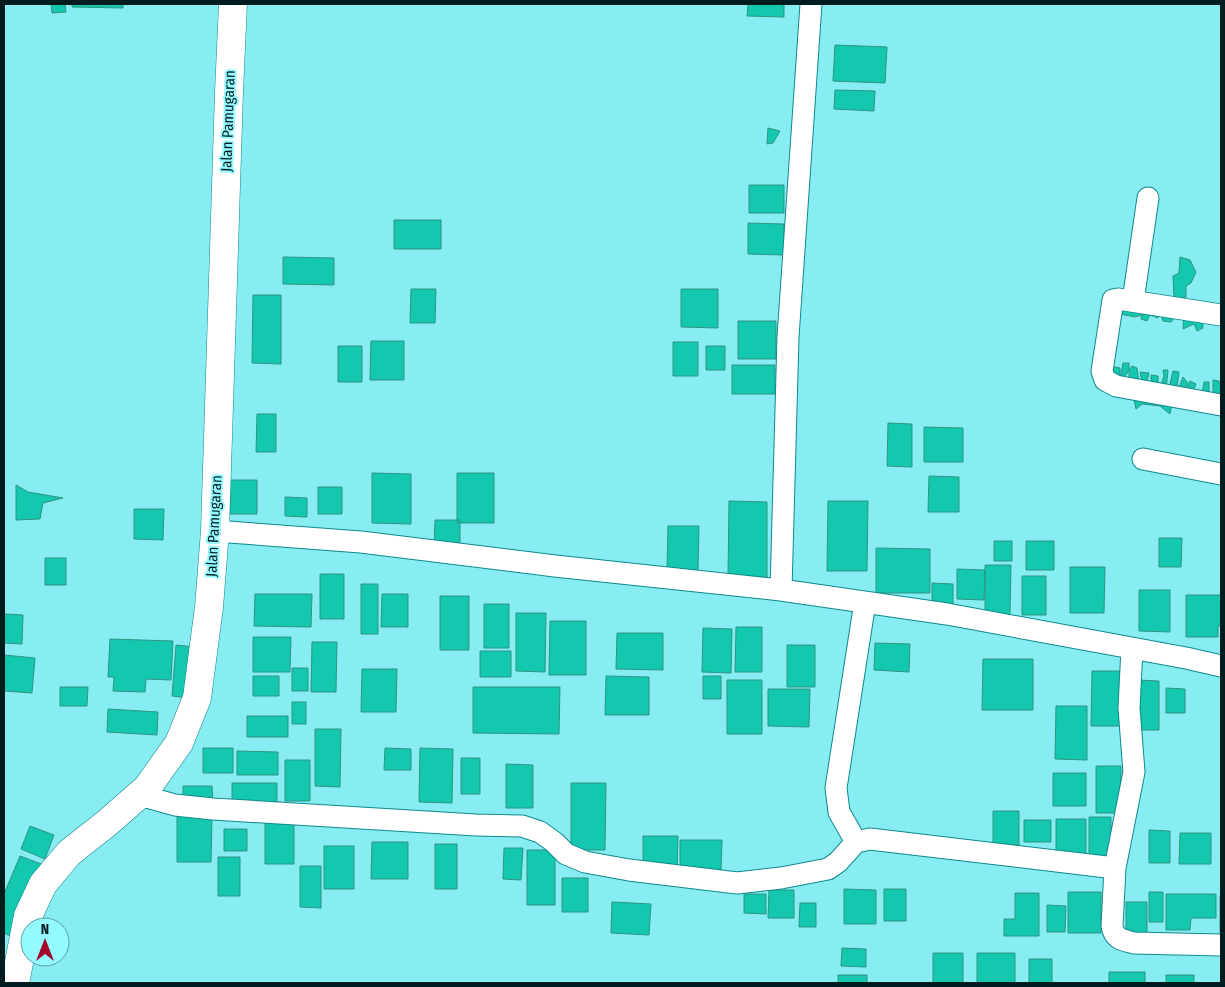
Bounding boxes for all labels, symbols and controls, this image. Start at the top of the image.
street label: Jalan Pamugaran [217,70,239,172]
street label: Jalan Pamugaran [202,475,226,577]
north arrow [20,917,70,967]
text: N [41,921,49,938]

